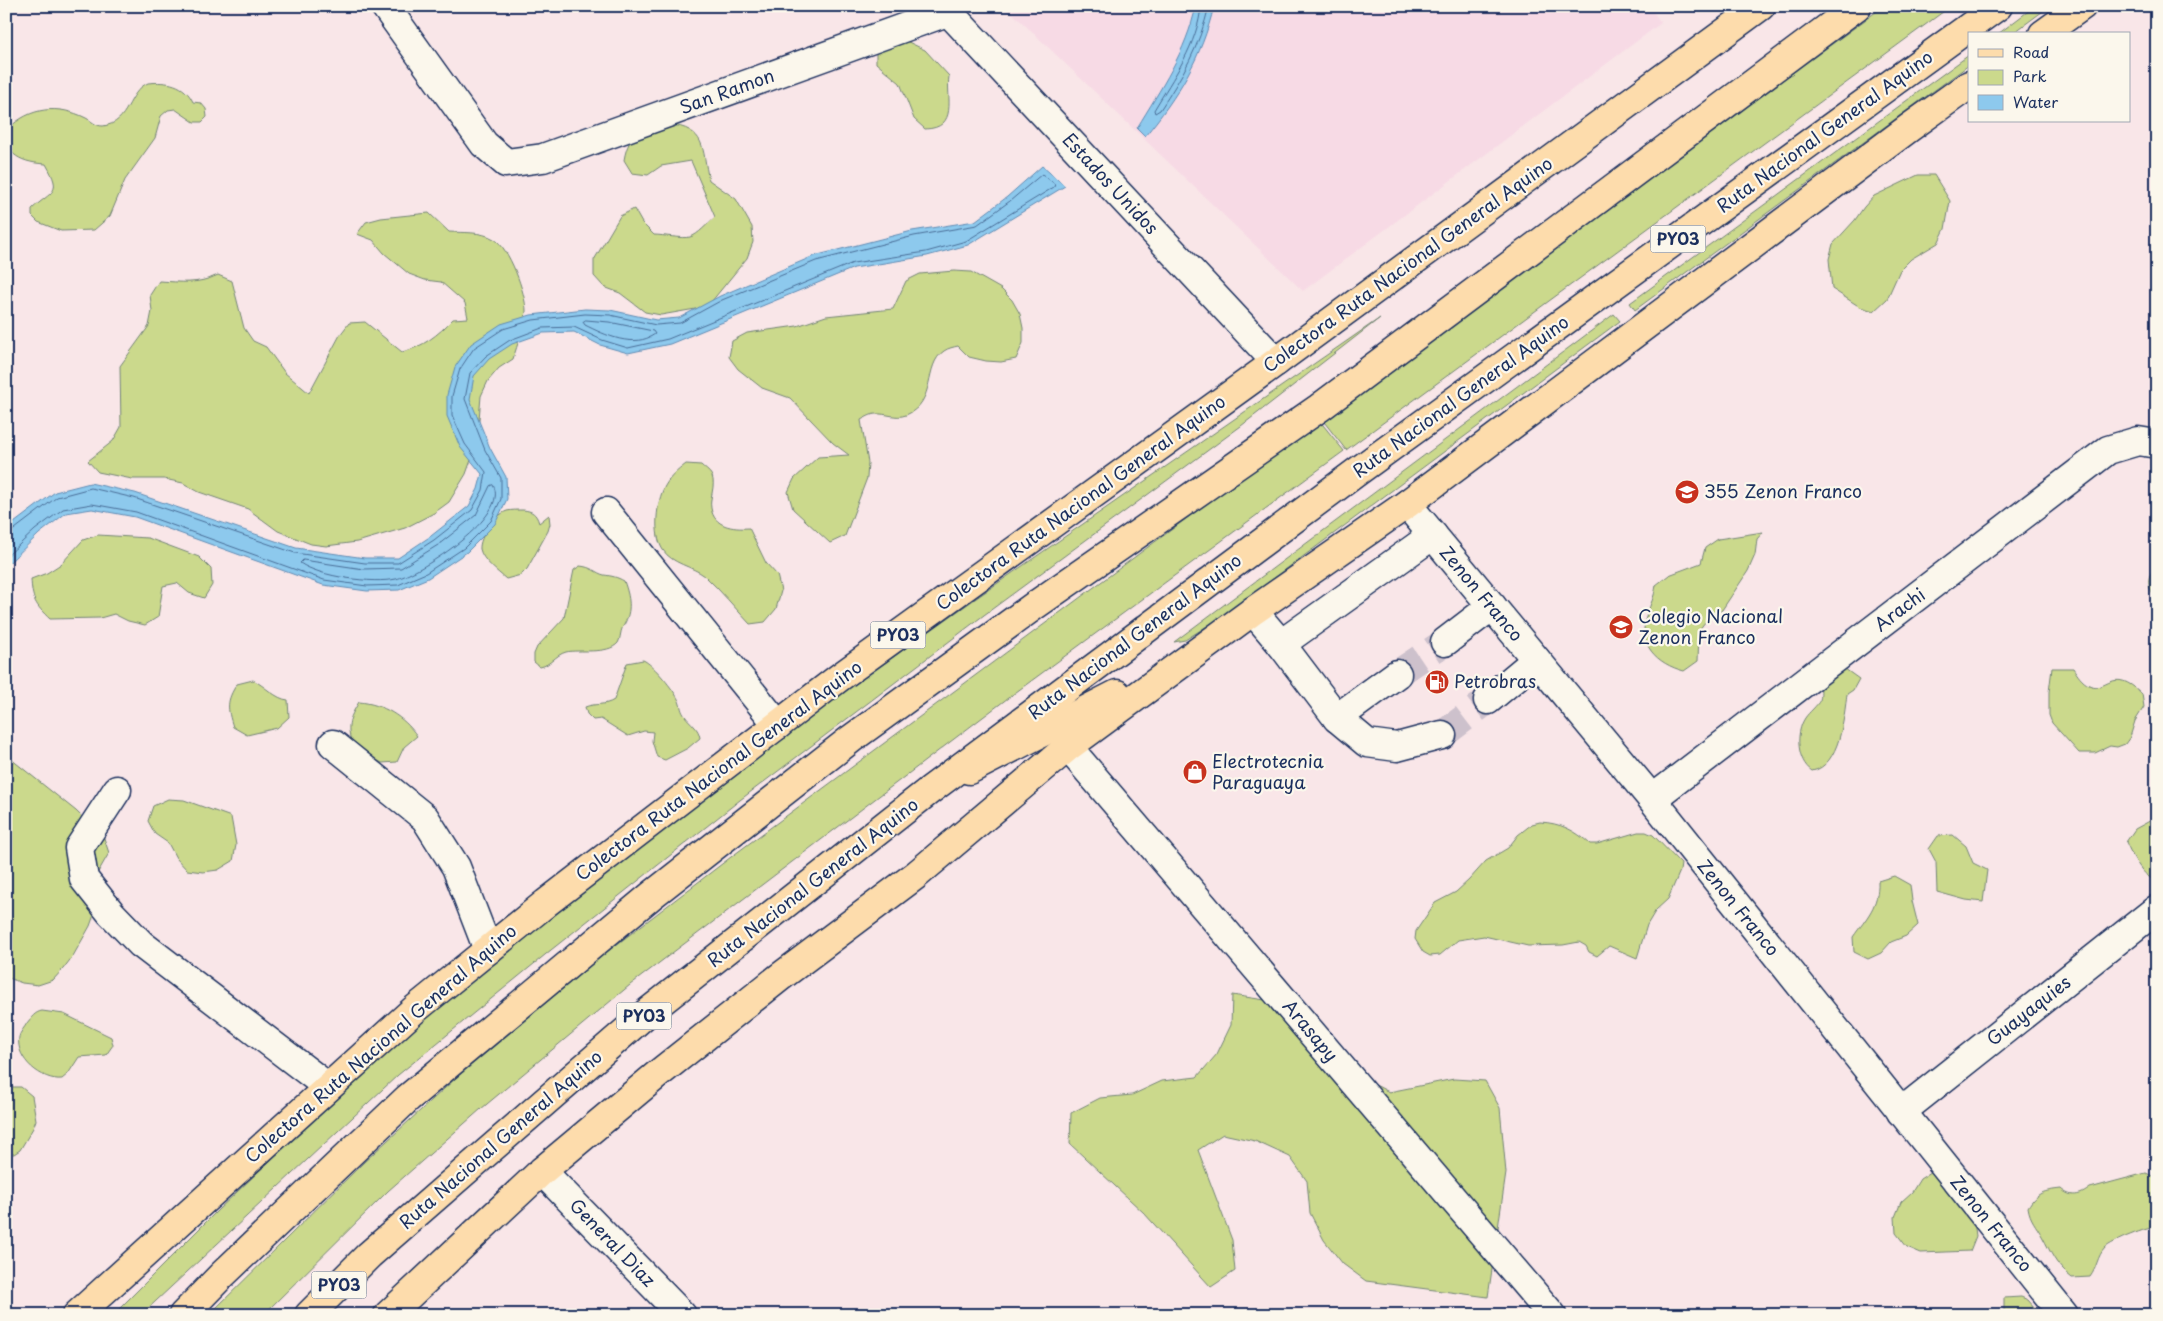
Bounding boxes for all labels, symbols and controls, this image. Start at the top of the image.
legend [1968,32,2130,122]
text: Road [2013,40,2049,63]
street label: Ruta Nacional General Aquino [1710,43,1938,219]
street label: San Ramon [675,61,778,120]
text: Park [2013,64,2047,87]
text: Water [2013,90,2058,113]
street label: Estados Unidos [1057,126,1165,240]
street label: Colectora Ruta Nacional General Aquino [1257,149,1558,378]
road number: PY03 [1650,225,1706,252]
street label: Ruta Nacional General Aquino [1346,308,1574,484]
street label: Colectora Ruta Nacional General Aquino [930,387,1231,616]
place label: 355 Zenon Franco [1704,477,1862,504]
school or university icon: 355 Zenon Franco [1674,479,1700,505]
street label: Zenon Franco [1434,539,1530,647]
street label: Ruta Nacional General Aquino [1022,546,1247,725]
street label: Arachi [1868,581,1930,637]
place label: Colegio Nacional Zenon Franco [1638,602,1783,650]
school or university icon: Colegio Nacional Zenon Franco [1608,614,1634,640]
road number: PY03 [870,622,926,648]
street label: Colectora Ruta Nacional General Aquino [572,656,866,886]
place label: Petrobras [1454,667,1536,694]
fuel station icon: Petrobras [1424,669,1450,695]
place label: Electrotecnia Paraguaya [1212,747,1324,795]
shop icon: Electrotecnia Paraguaya [1182,759,1208,785]
street label: Ruta Nacional General Aquino [703,793,923,973]
street label: Zenon Franco [1692,853,1787,961]
street label: Colectora Ruta Nacional General Aquino [241,920,521,1168]
street label: Guayaquies [1980,968,2076,1051]
street label: Arasapy [1277,993,1345,1067]
road number: PY03 [616,1002,672,1030]
street label: Ruta Nacional General Aquino [395,1046,607,1234]
street label: Zenon Franco [1945,1169,2040,1277]
street label: General Diaz [564,1192,663,1293]
road number: PY03 [312,1272,366,1298]

